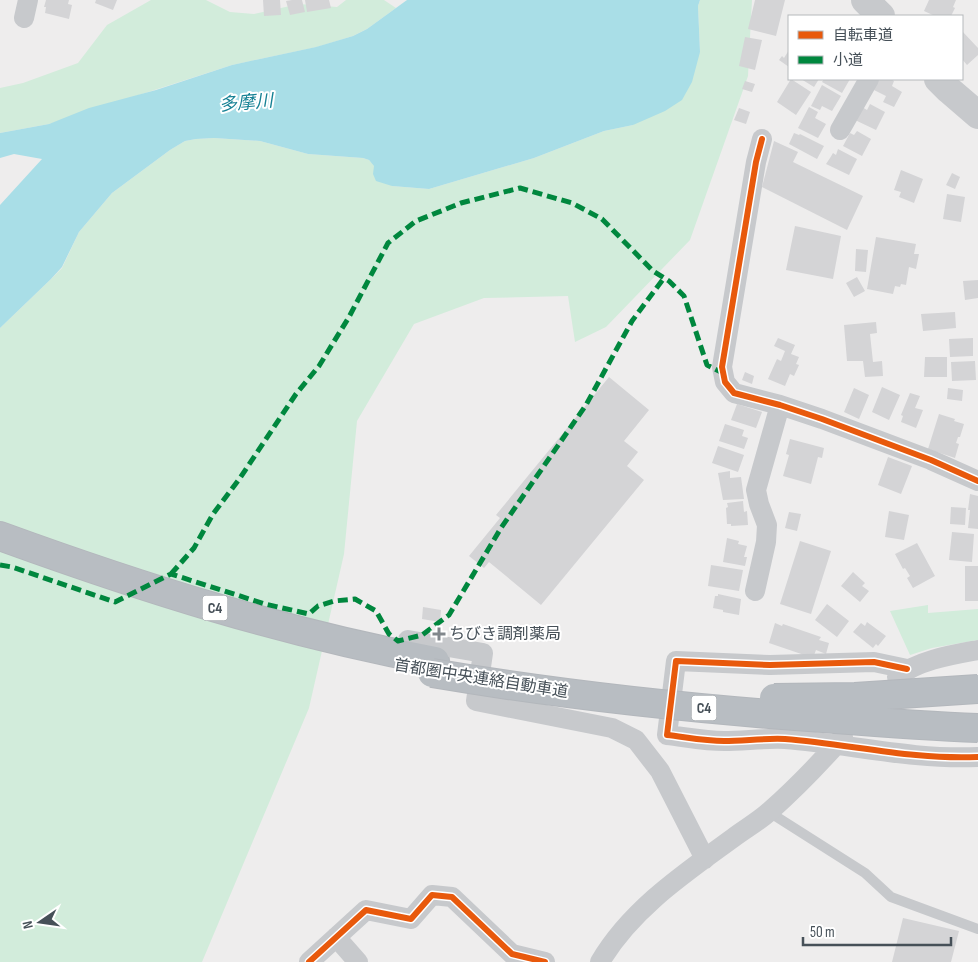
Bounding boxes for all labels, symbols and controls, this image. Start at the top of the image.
legend [788,15,963,80]
text: 自転車道 [833,26,893,45]
text: 小道 [833,51,863,70]
water label: 多摩川 [218,90,276,116]
road number: C4 [202,596,228,620]
place label: ちびき調剤薬局 [449,625,561,644]
marker: ちびき調剤薬局 [433,628,445,640]
street label: 首都圏中央連絡自動車道 [393,656,569,702]
road number: C4 [692,696,716,720]
north arrow [15,897,65,947]
scale bar [803,914,950,946]
text: N [19,919,37,930]
text: 50 m [810,923,835,942]

